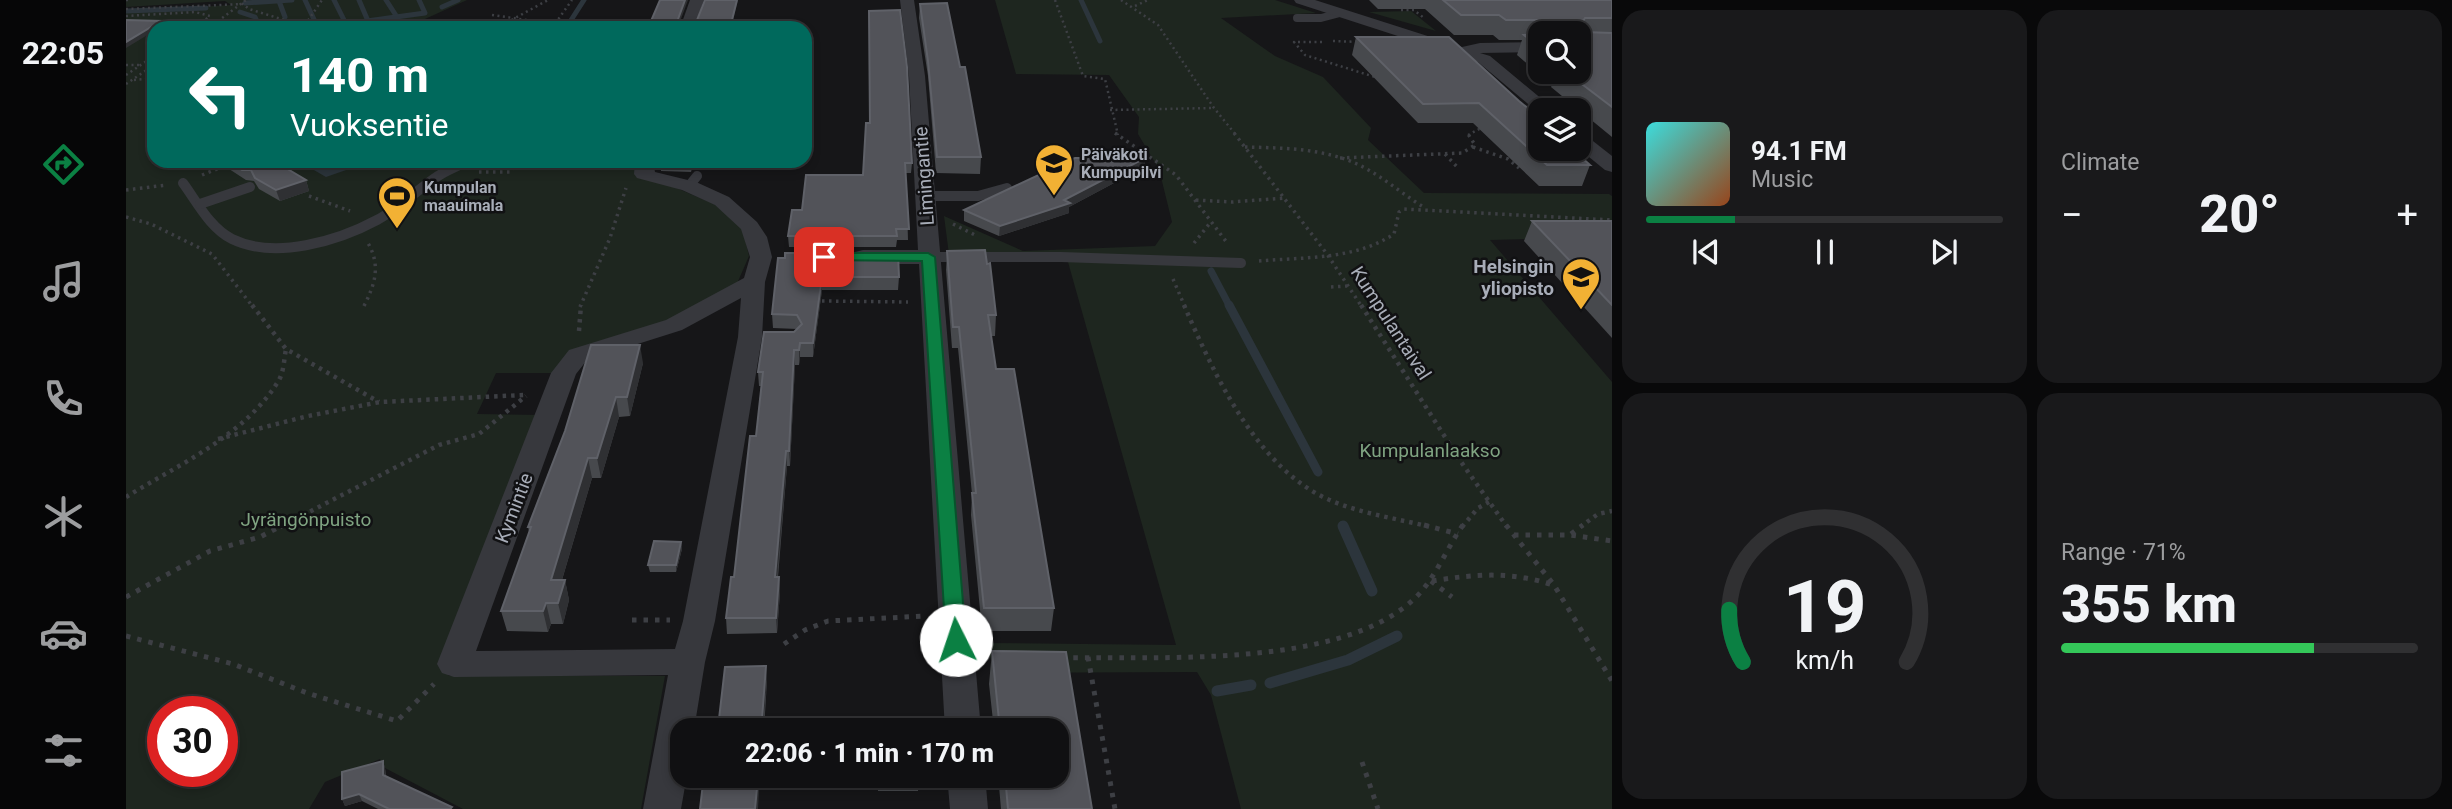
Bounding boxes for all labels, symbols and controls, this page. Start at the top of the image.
map controls [1528,21,1591,161]
button: search [1528,21,1591,84]
text: 22:05 [22,34,104,72]
text: 140 m [290,47,429,104]
icon: left [175,49,266,140]
button: layers [1528,98,1591,161]
text: Vuoksentie [290,106,448,144]
street label: Limingantie [909,126,939,226]
text: 94.1 FM [1751,136,1847,166]
icon: directions [39,140,88,189]
school or university icon: Päiväkoti Kumpupilvi [1033,142,1075,197]
place label: Päiväkoti Kumpupilvi [1081,145,1162,182]
text: Climate [2061,149,2140,176]
text: Music [1751,166,1813,193]
sports icon: Kumpulan maauimala [376,175,418,230]
place label: Kumpulan maauimala [424,178,504,215]
text: 20° [2199,184,2280,245]
text: − [2061,193,2083,237]
text: + [2396,193,2418,237]
pin [794,227,854,287]
icon: previous [1687,233,1725,271]
icon: pause [1806,233,1844,271]
icon: next [1925,233,1963,271]
icon: arrive [805,238,843,276]
place label: Helsingin yliopisto [1473,255,1554,300]
school or university icon: Helsingin yliopisto [1560,256,1602,311]
icon: music [39,257,88,306]
street label: Kumpulantaival [1346,262,1436,384]
icon: phone [39,374,88,423]
park label: Kumpulanlaakso [1360,439,1501,462]
street label: Kymintie [490,470,538,546]
icon: climate [39,492,88,541]
park label: Jyrängönpuisto [241,508,371,531]
text: Range · 71% [2061,539,2186,566]
text: 19 [1783,564,1866,650]
text: 355 km [2061,574,2237,635]
position arrow [919,603,993,677]
icon: car [39,609,88,658]
text: km/h [1795,646,1854,675]
speed limit sign: 30 [147,696,238,787]
icon: filters [39,726,88,775]
text: 22:06 · 1 min · 170 m [745,738,994,768]

